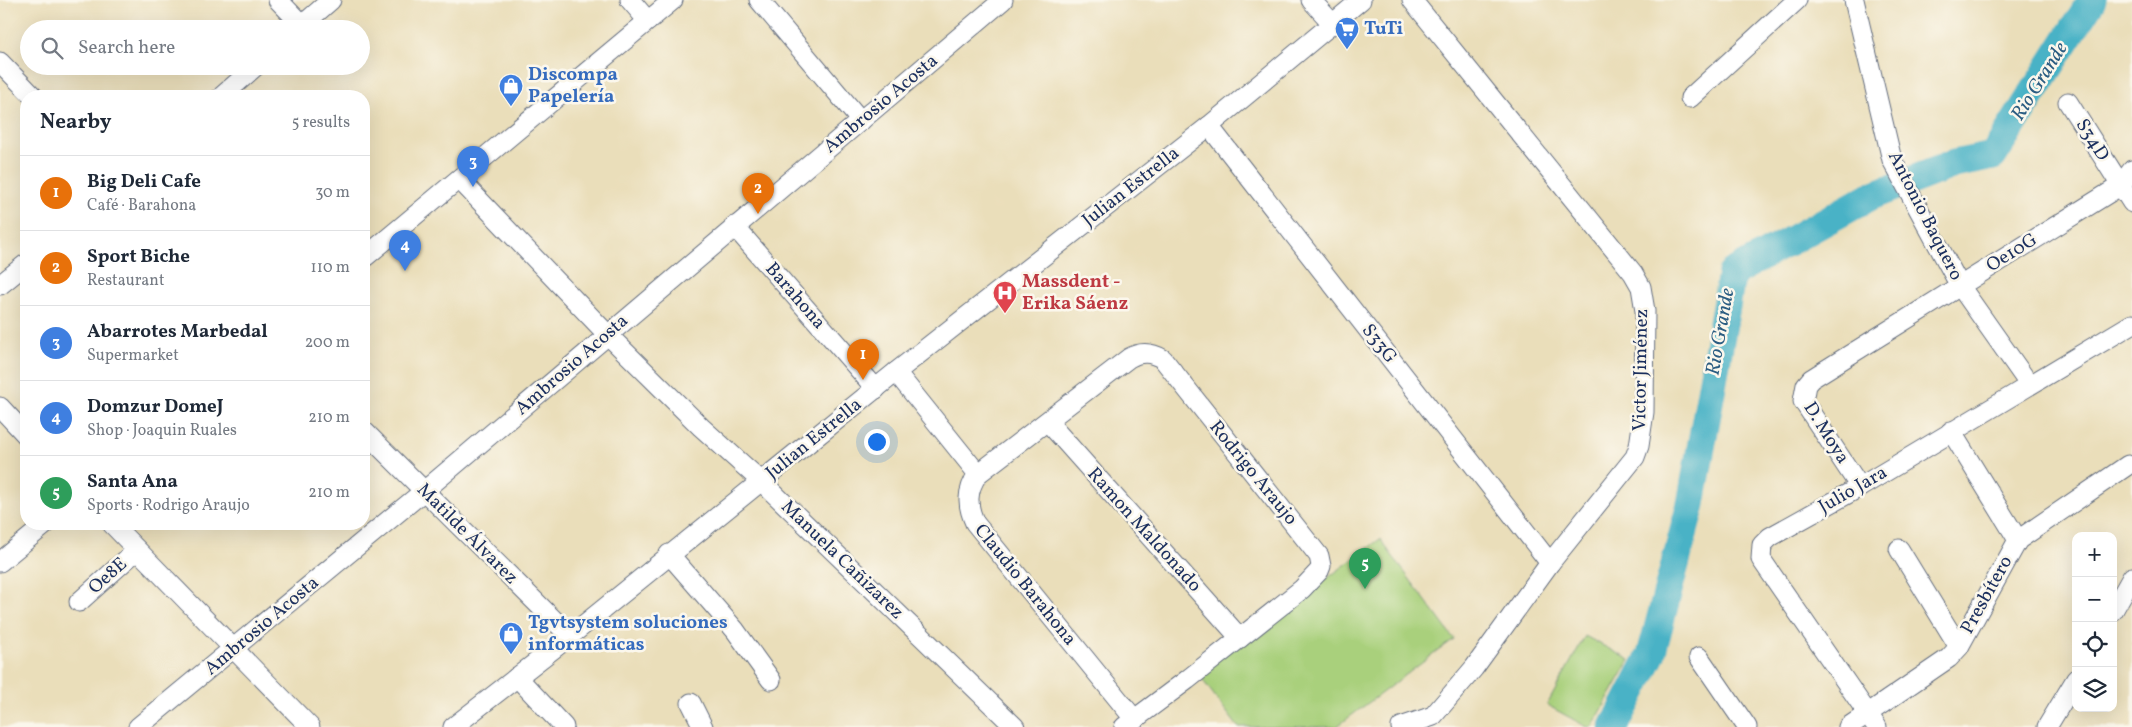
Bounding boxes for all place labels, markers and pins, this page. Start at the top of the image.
supermarket icon: TuTi [1334,16,1360,50]
place label: TuTi [1364,16,1404,42]
place label: Discompa Papelería [528,62,618,110]
shop icon: Discompa Papelería [498,73,524,107]
pin: 3 [457,146,489,187]
pin: 2 [742,173,774,214]
pin: 4 [389,230,421,271]
place label: Massdent - Erika Sáenz [1022,269,1129,317]
hospital icon: Massdent - Erika Sáenz [992,280,1018,314]
pin: 1 [847,339,879,380]
pin: 5 [1349,548,1381,589]
place label: Tgvtsystem soluciones informáticas [528,610,728,658]
shop icon: Tgvtsystem soluciones informáticas [498,621,524,655]

